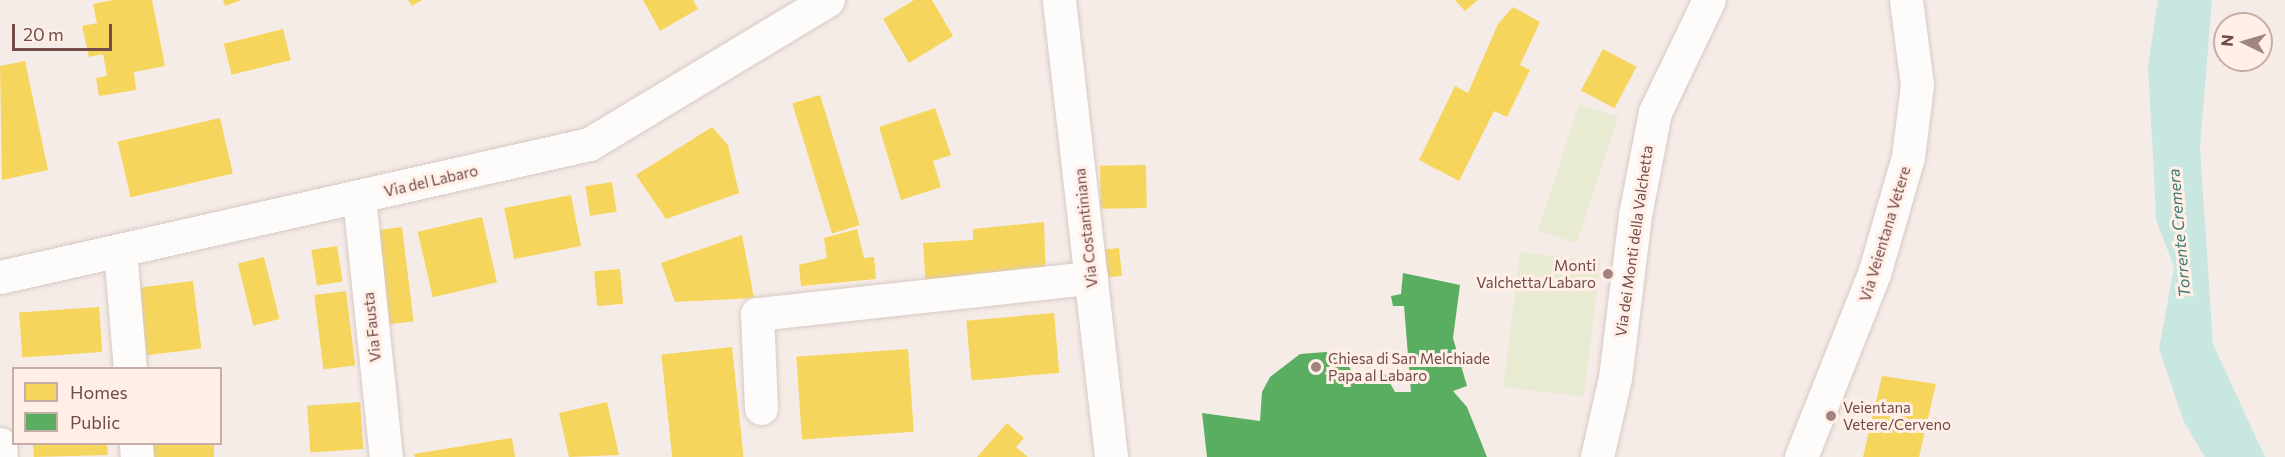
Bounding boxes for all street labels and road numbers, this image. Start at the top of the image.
street label: Via dei Monti della Valchetta [1612,144,1656,338]
street label: Via del Labaro [382,161,480,201]
street label: Via Veientana Vetere [1856,164,1914,304]
street label: Via Costantiniana [1071,167,1101,289]
street label: Via Fausta [359,291,385,363]

